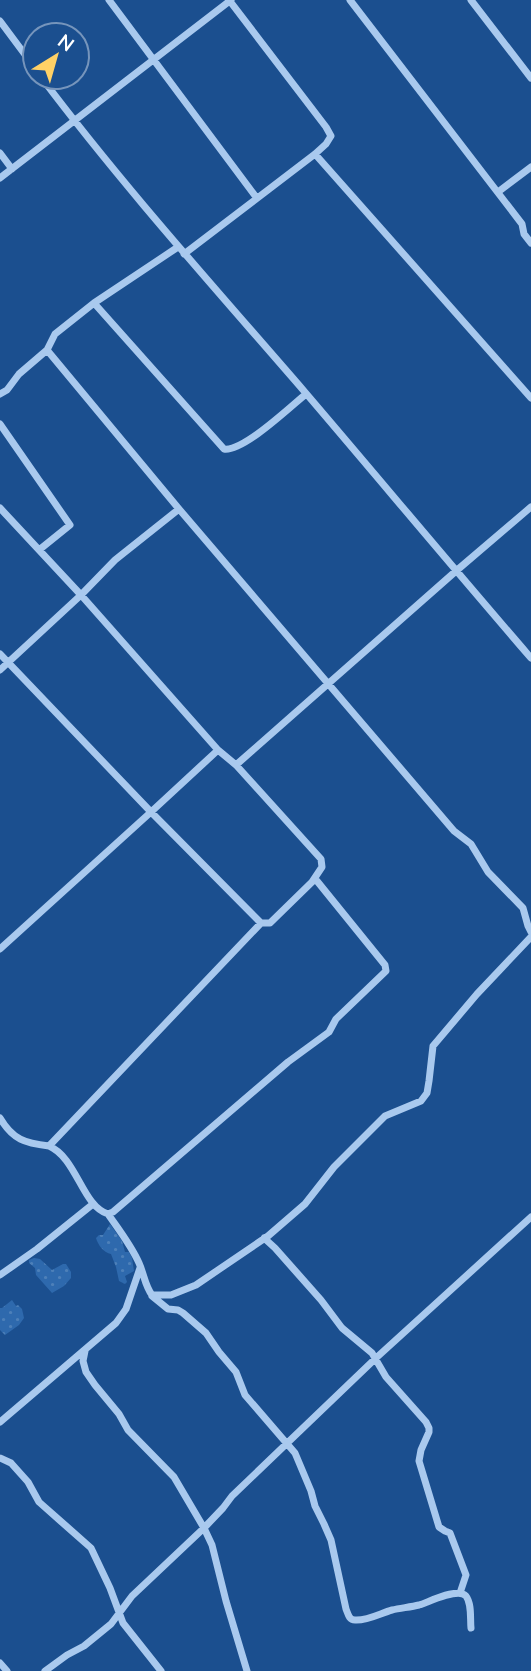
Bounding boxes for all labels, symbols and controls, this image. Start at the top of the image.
north arrow [21,21,91,91]
text: N [53,29,79,56]

